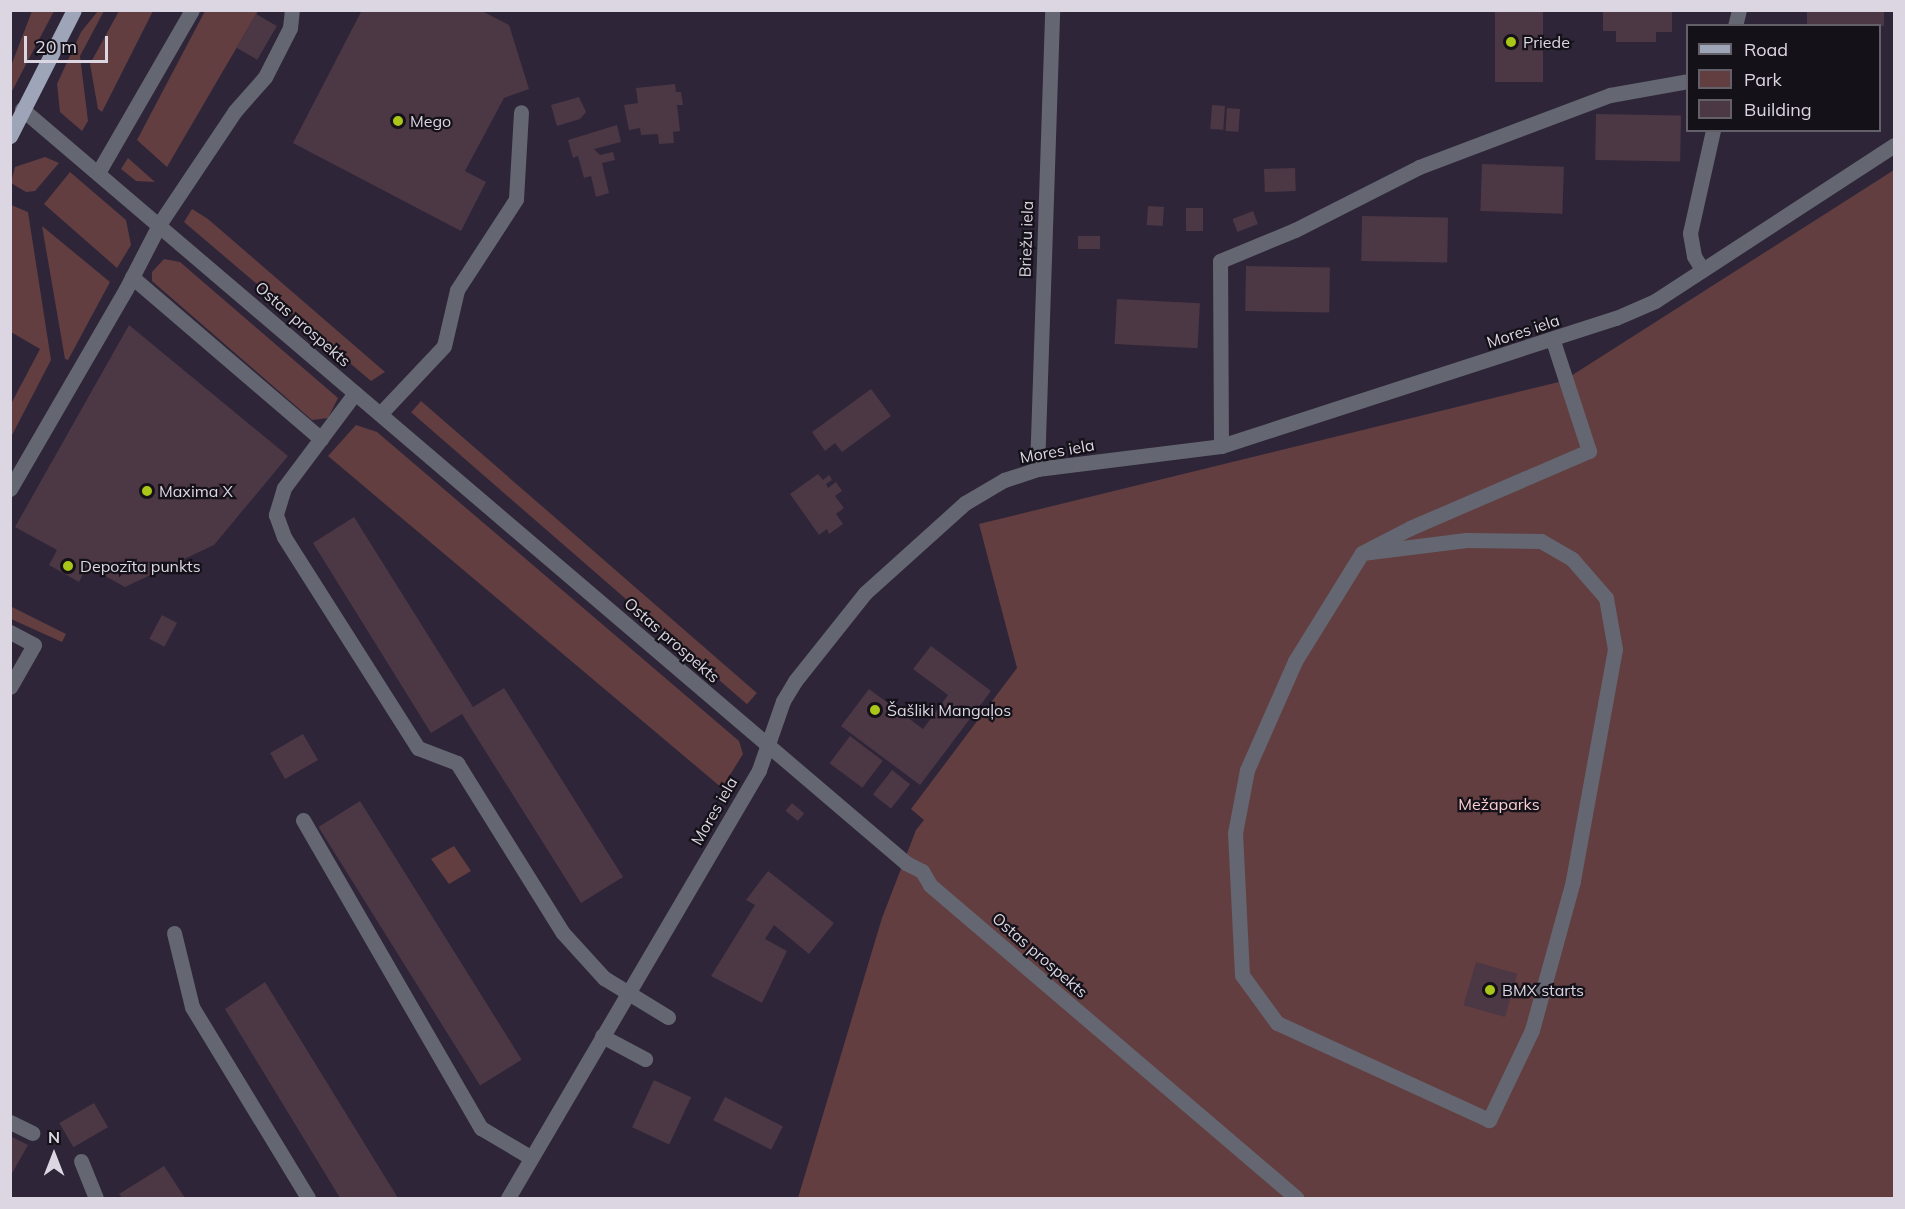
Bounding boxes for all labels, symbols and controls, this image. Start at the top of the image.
scale bar [27,24,111,62]
legend [1686,24,1881,132]
place label: Priede [1523,32,1570,52]
text: 20 m [35,35,77,58]
marker: Priede [1504,35,1518,49]
text: Road [1744,38,1788,61]
text: Park [1744,68,1782,91]
text: Building [1744,98,1812,121]
place label: Mego [410,111,451,131]
marker: Mego [391,114,405,128]
street label: Briežu iela [1015,200,1037,278]
street label: Ostas prospekts [252,277,354,371]
street label: Mores iela [1484,310,1562,352]
street label: Mores iela [1018,435,1096,467]
place label: Maxima X [159,481,233,501]
marker: Maxima X [140,484,154,498]
place label: Depozīta punkts [80,556,201,576]
marker: Depozīta punkts [61,559,75,573]
street label: Ostas prospekts [621,593,723,687]
place label: Šašliki Mangaļos [887,700,1011,720]
marker: Šašliki Mangaļos [868,703,882,717]
street label: Mores iela [687,774,741,848]
park label: Mežaparks [1458,794,1540,814]
street label: Ostas prospekts [989,908,1091,1002]
place label: BMX starts [1502,980,1584,1000]
marker: BMX starts [1483,983,1497,997]
north arrow [24,1125,84,1185]
text: N [48,1127,60,1147]

